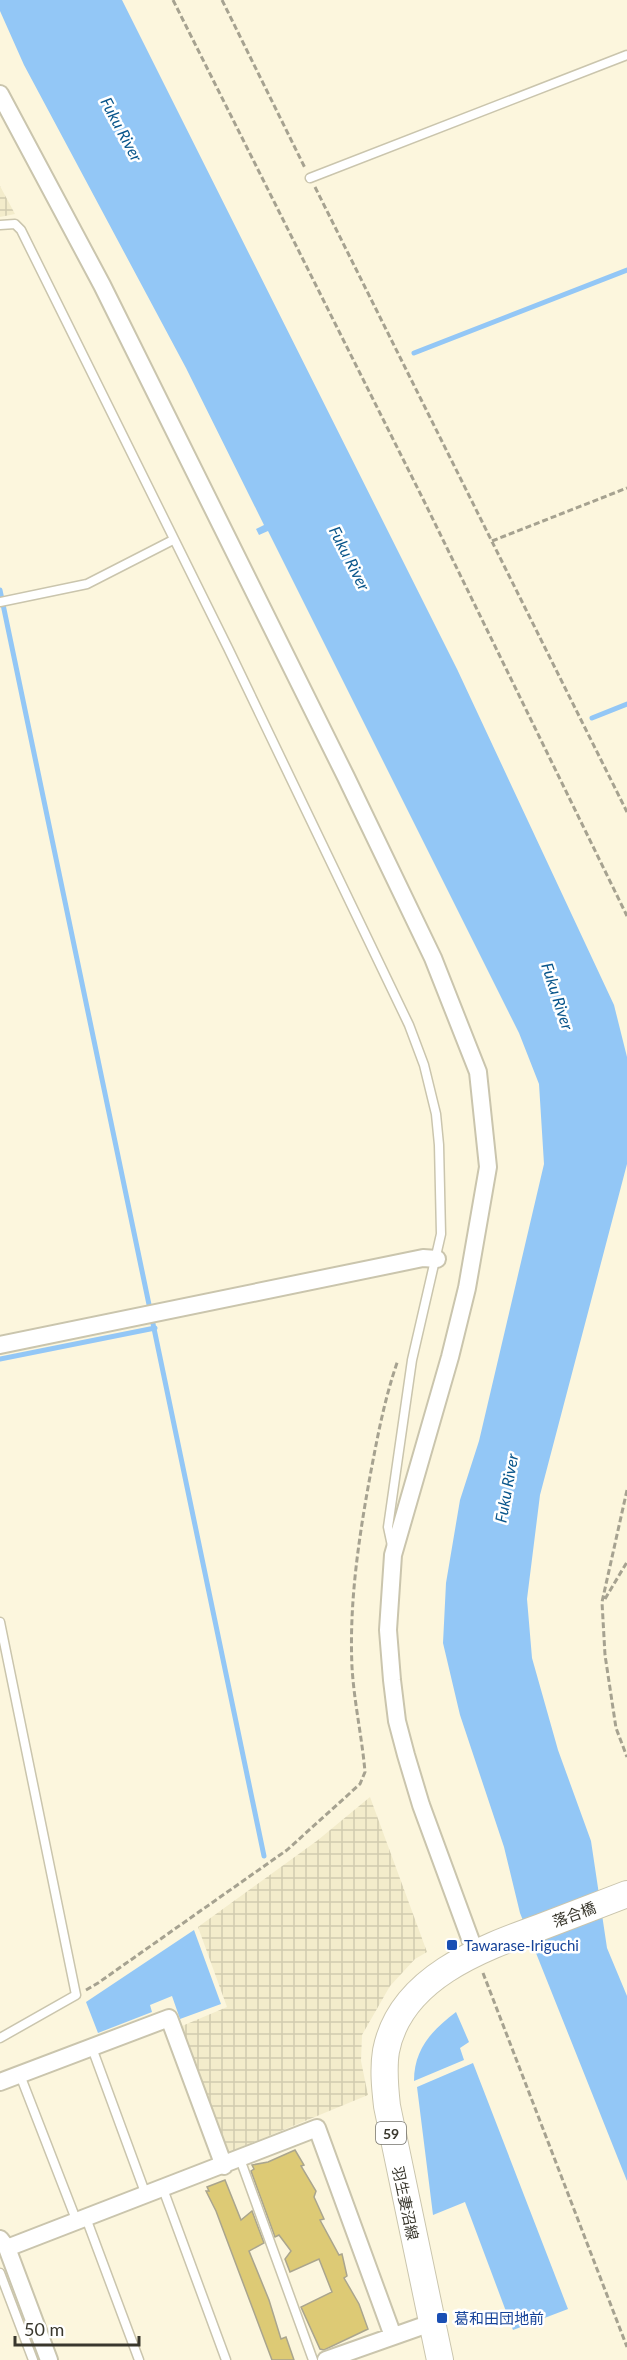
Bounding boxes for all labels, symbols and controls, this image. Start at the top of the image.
water label: Fuku River [97,94,147,165]
water label: Fuku River [326,523,375,594]
water label: Fuku River [538,960,578,1033]
water label: Fuku River [491,1452,521,1524]
street label: 落合橋 [550,1898,598,1930]
place label: Tawarase-Iriguchi [464,1936,579,1954]
marker: Tawarase-Iriguchi [445,1938,459,1952]
road number: 59 [376,2122,406,2144]
street label: 羽生妻沼線 [389,2164,423,2242]
scale bar [15,2309,140,2347]
place label: 葛和田団地前 [454,2309,544,2327]
marker: 葛和田団地前 [435,2311,449,2325]
text: 50 m [24,2318,64,2340]

